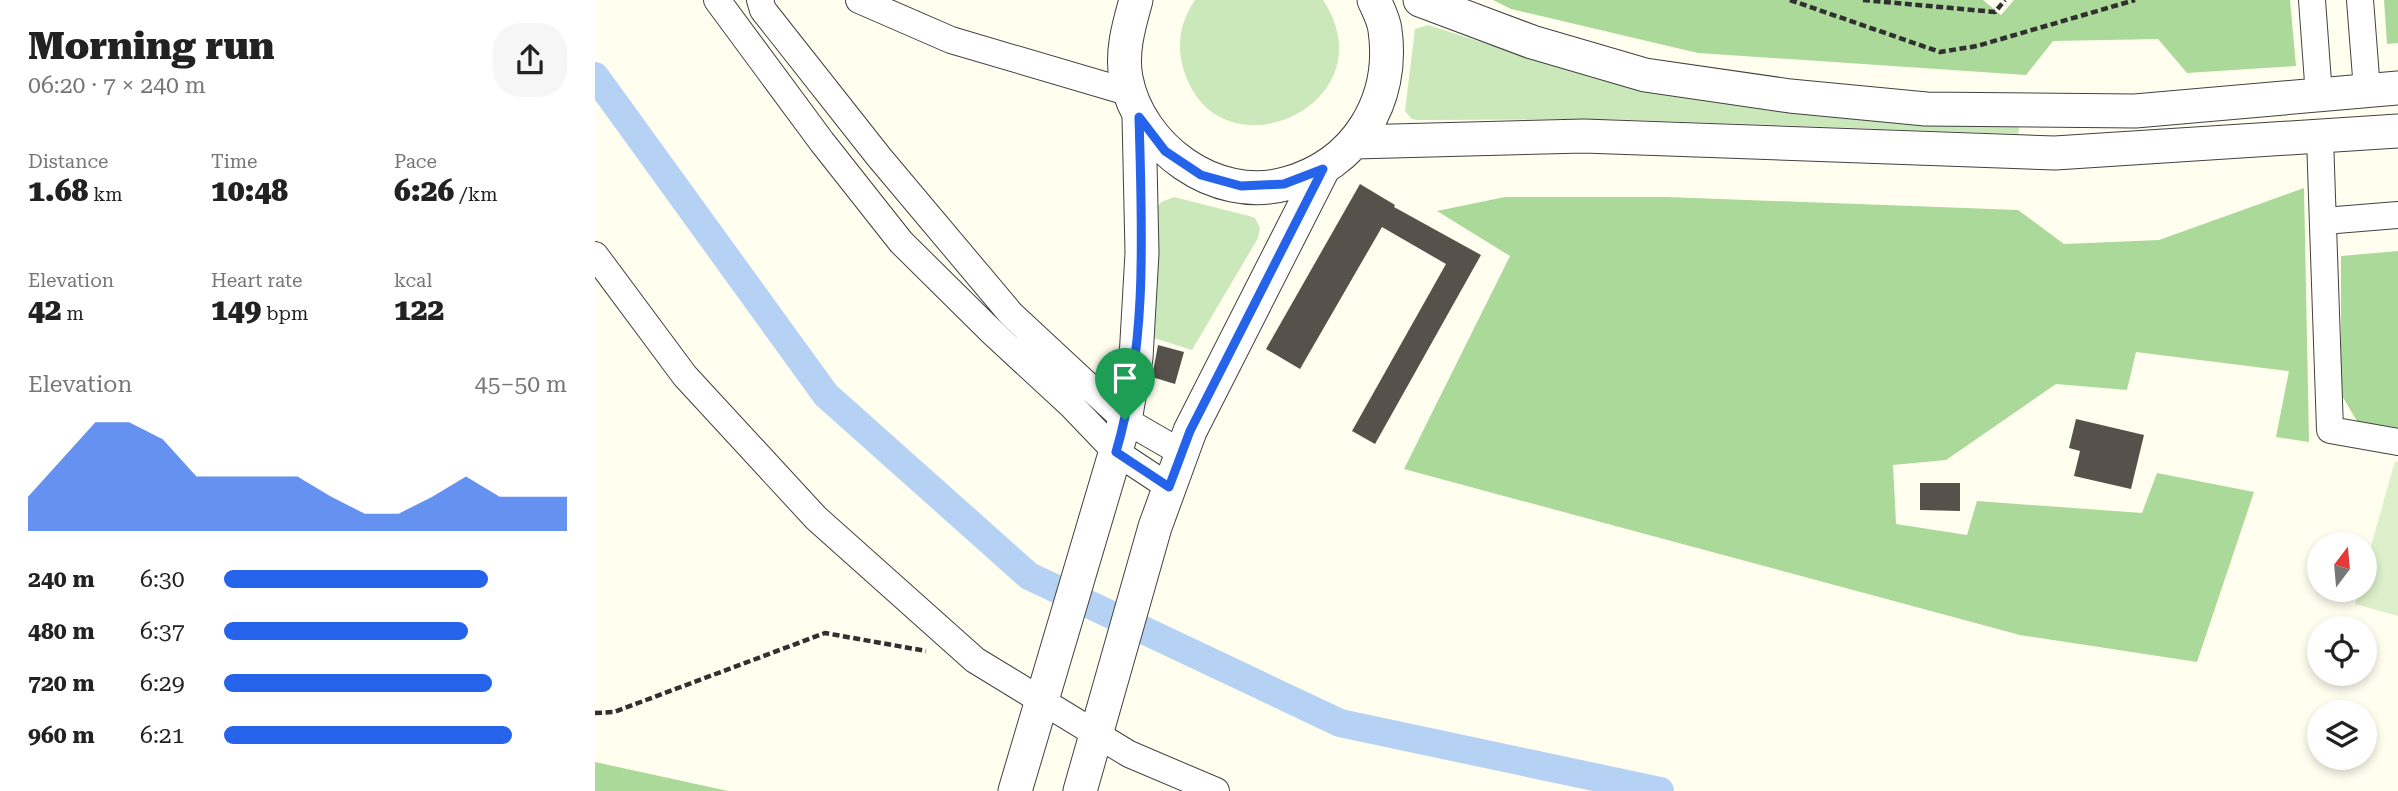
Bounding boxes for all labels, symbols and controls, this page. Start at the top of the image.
button: share [493,23,567,97]
text: Morning run [28,24,275,68]
text: 06:20 · 7 × 240 m [28,72,206,99]
text: Distance [28,150,108,173]
text: Time [211,150,258,173]
text: Pace [394,150,437,173]
text: 1.68 [28,173,88,208]
text: 10:48 [211,173,288,208]
text: 6:26 [394,173,454,208]
text: km [88,183,123,206]
text: /km [454,183,498,206]
text: Elevation [28,269,114,292]
text: Heart rate [211,269,302,292]
text: kcal [394,269,432,292]
text: 42 [28,292,62,327]
text: 149 [211,292,261,327]
text: 122 [394,292,444,327]
text: m [62,302,84,325]
text: bpm [261,302,308,325]
pin [1095,348,1155,420]
icon: arrive [1106,359,1144,397]
text: Elevation [28,371,132,398]
text: 45–50 m [475,371,567,398]
north arrow [2307,532,2377,602]
map controls [2307,532,2377,770]
text: 240 m [28,566,95,593]
text: 6:30 [140,566,185,593]
button: locate [2307,616,2377,686]
text: 480 m [28,618,95,645]
text: 6:37 [140,618,185,645]
text: 720 m [28,670,95,697]
text: 6:29 [140,670,185,697]
button: layers [2307,700,2377,770]
text: 960 m [28,722,95,749]
text: 6:21 [140,722,185,749]

